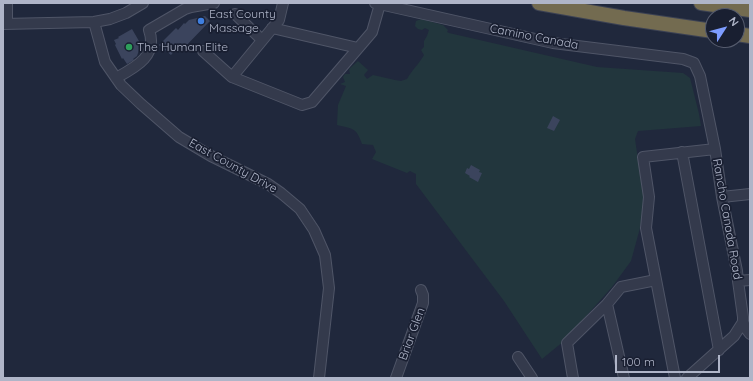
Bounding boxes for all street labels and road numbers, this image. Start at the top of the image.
street label: Camino Canada [488,21,580,53]
street label: East County Drive [186,136,280,196]
street label: Rancho Canada Road [709,157,745,281]
street label: Briar Glen [396,306,428,362]

